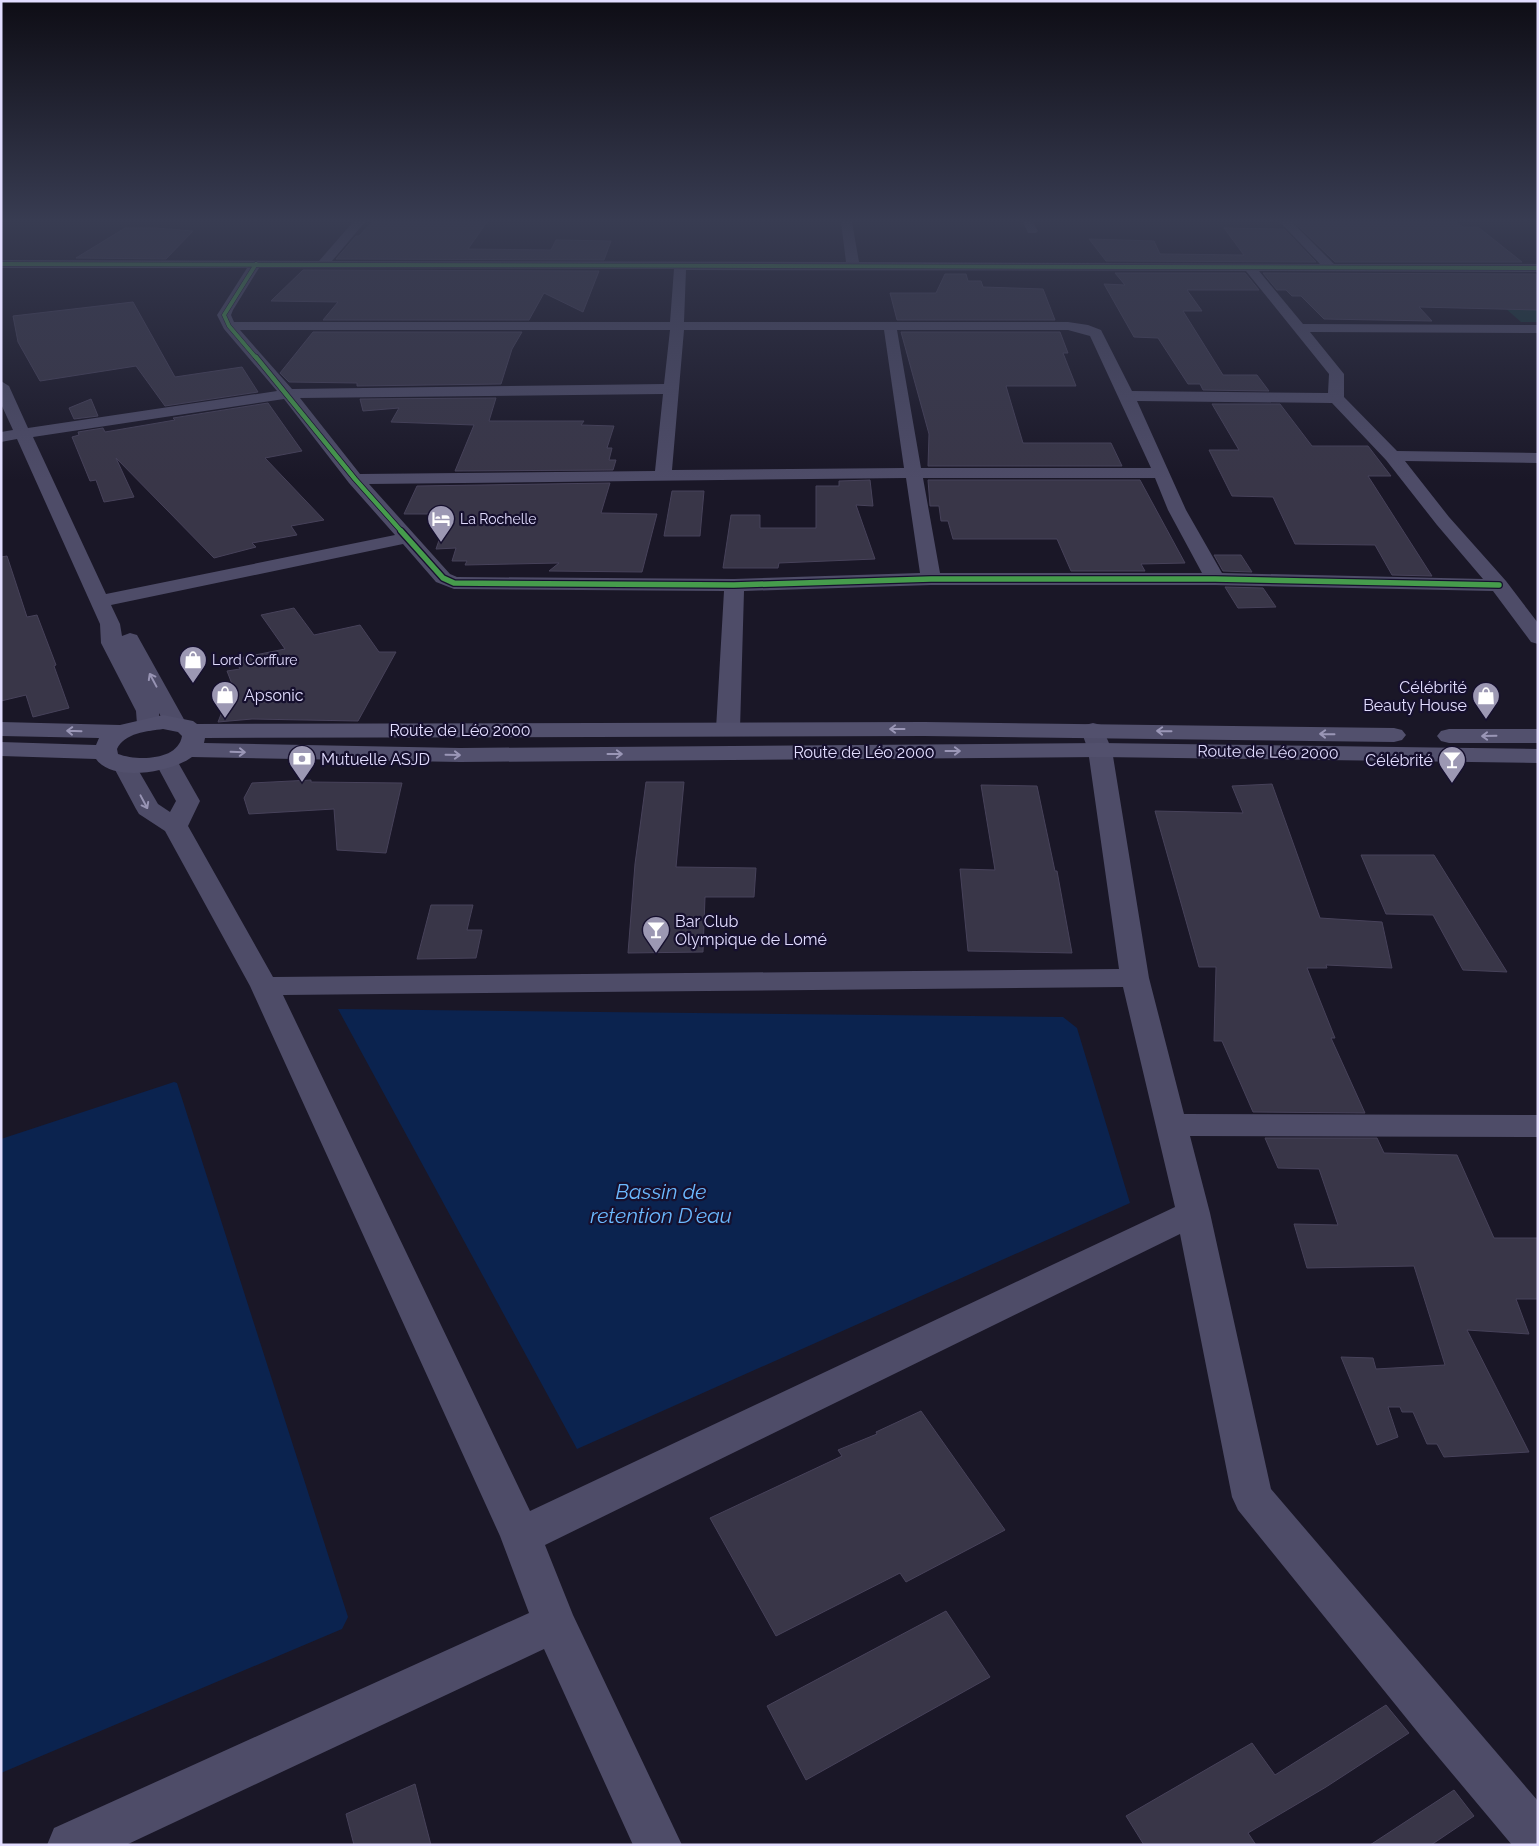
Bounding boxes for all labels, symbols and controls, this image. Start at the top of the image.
hotel icon: La Rochelle [426,504,456,543]
place label: La Rochelle [460,511,537,527]
shop icon: Lord Corffure [178,645,208,684]
place label: Lord Corffure [212,652,298,668]
one-way arrow [148,673,157,688]
place label: Célébrité Beauty House [1363,678,1467,715]
shop icon: Apsonic [210,680,240,719]
shop icon: Célébrité Beauty House [1471,681,1501,720]
place label: Apsonic [244,686,304,705]
street label: Route de Léo 2000 [389,721,531,740]
one-way arrow [889,724,905,734]
one-way arrow [66,726,82,736]
one-way arrow [1156,727,1172,736]
one-way arrow [1319,729,1335,739]
one-way arrow [1481,731,1498,741]
street label: Route de Léo 2000 [1197,741,1339,763]
street label: Route de Léo 2000 [793,743,935,762]
bank icon: Mutuelle ASJD [287,744,317,783]
bar icon: Célébrité [1437,745,1467,784]
one-way arrow [230,747,246,757]
one-way arrow [945,747,961,756]
one-way arrow [607,749,623,759]
place label: Mutuelle ASJD [321,750,430,769]
one-way arrow [444,750,461,760]
place label: Célébrité [1365,751,1433,770]
one-way arrow [140,794,149,809]
place label: Bar Club Olympique de Lomé [675,912,827,949]
bar icon: Bar Club Olympique de Lomé [641,915,671,954]
water label: Bassin de retention D'eau [590,1179,732,1228]

